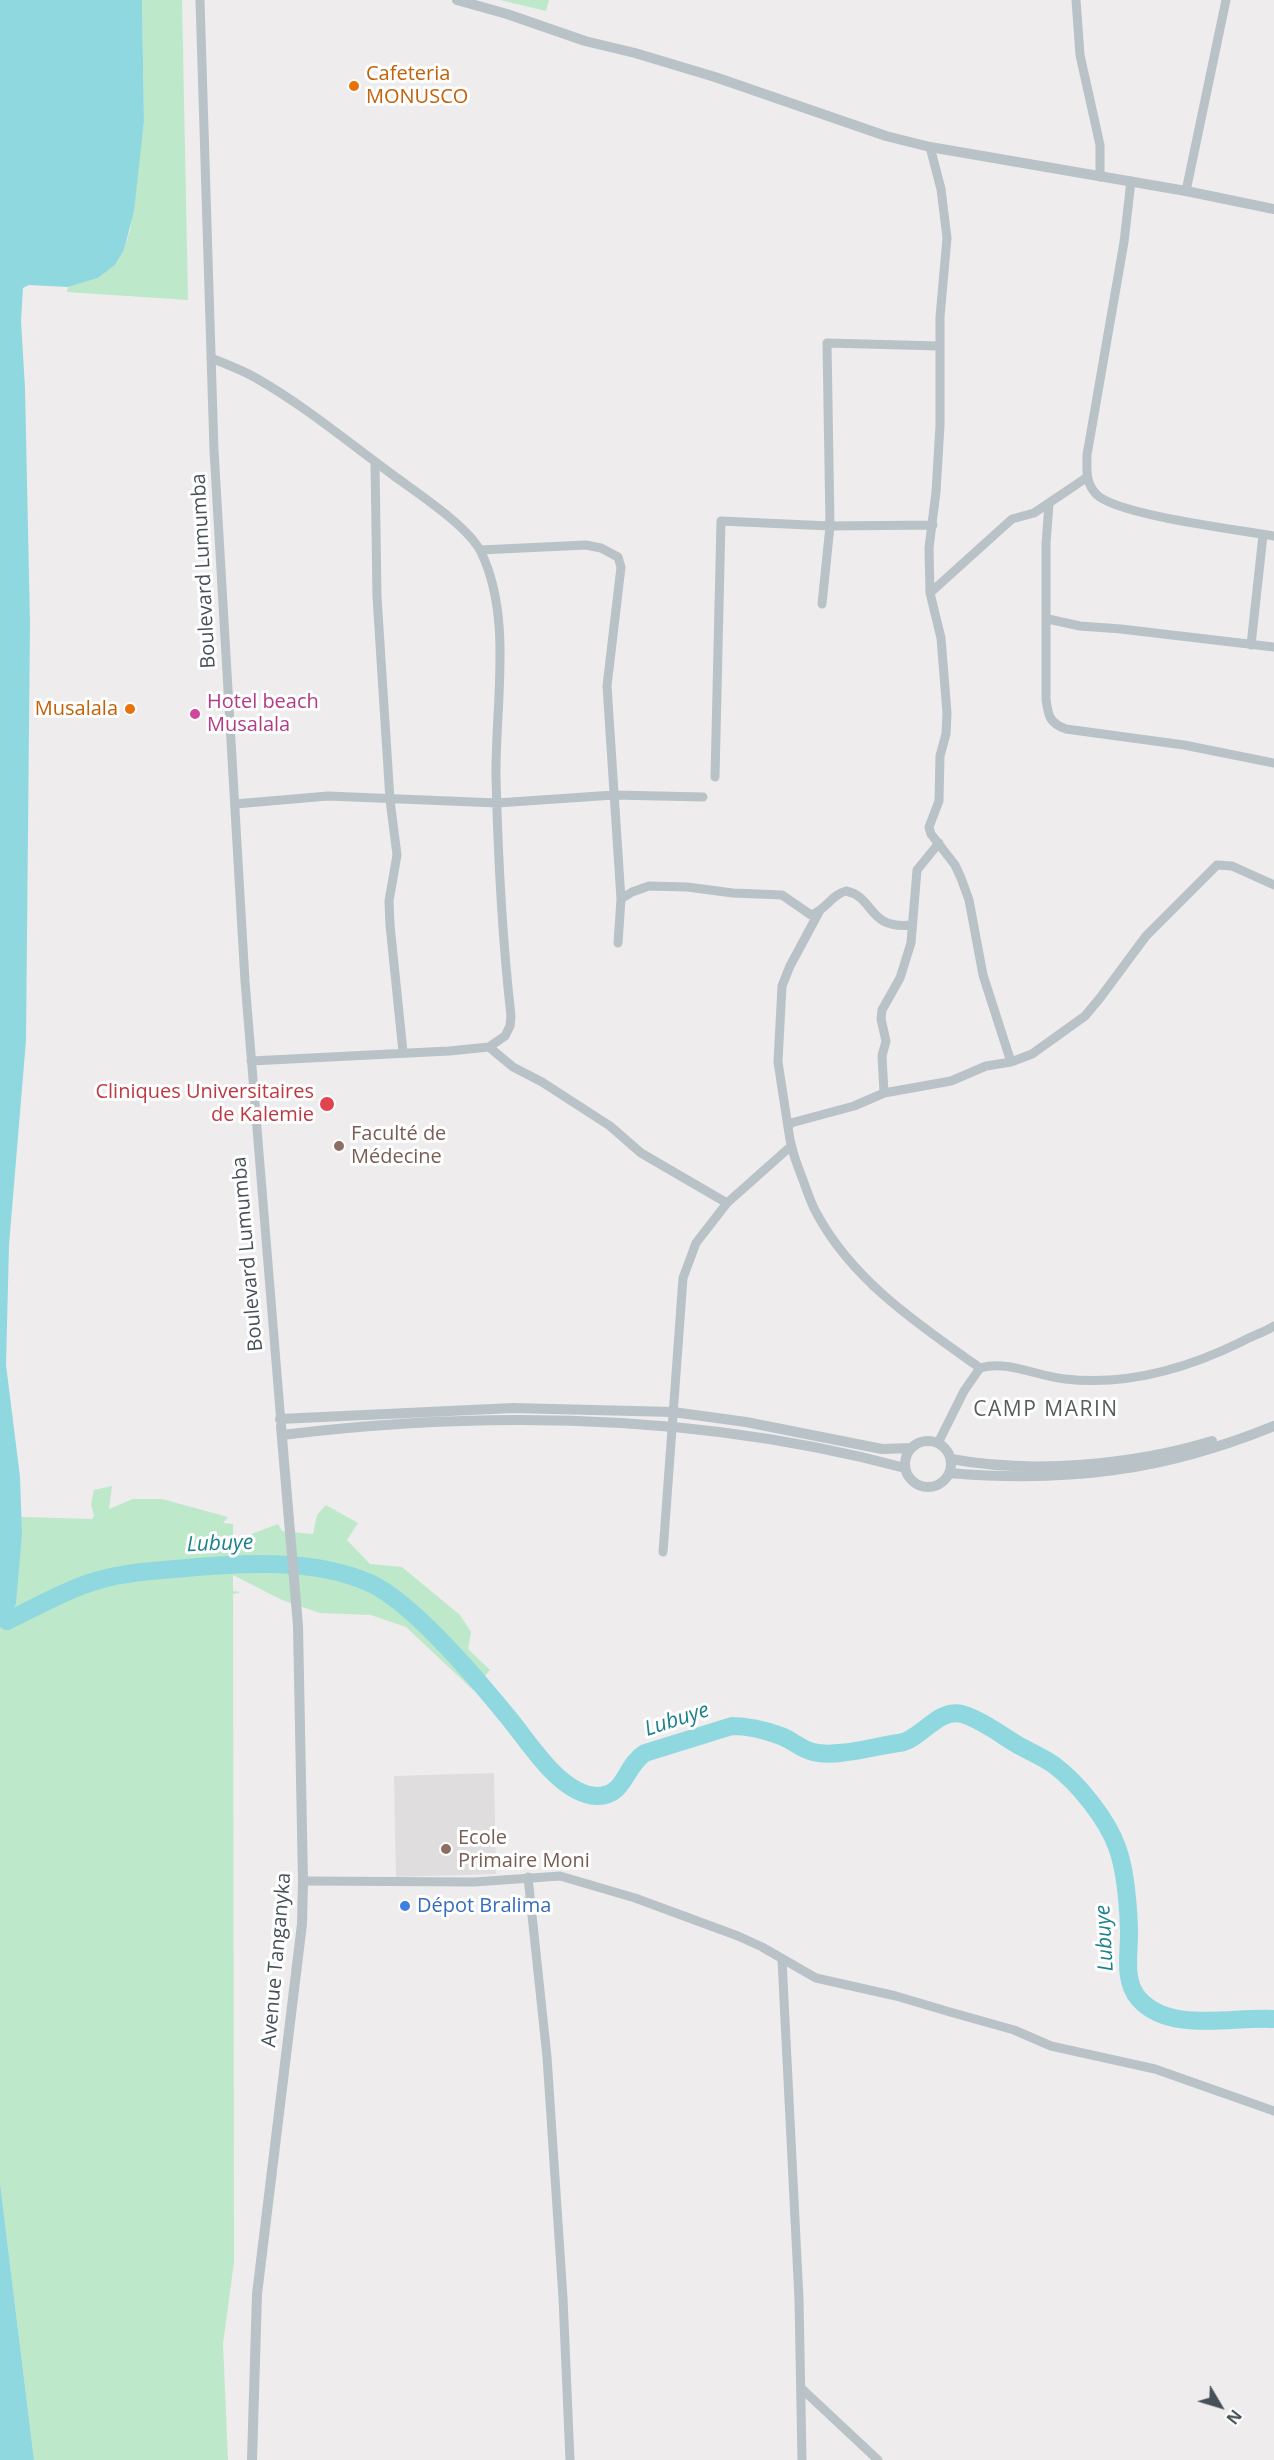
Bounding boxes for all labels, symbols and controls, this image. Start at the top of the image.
place label: Cafeteria MONUSCO [366,62,468,109]
marker: Cafeteria MONUSCO [347,79,361,93]
street label: Boulevard Lumumba [187,473,221,669]
place label: Hotel beach Musalala [207,690,319,737]
place label: Musalala [35,697,118,721]
marker: Musalala [123,702,137,716]
marker: Hotel beach Musalala [188,707,202,721]
place label: Cliniques Universitaires de Kalemie [95,1080,314,1127]
marker: Cliniques Universitaires de Kalemie [318,1095,336,1113]
place label: Faculté de Médecine [351,1122,446,1169]
marker: Faculté de Médecine [332,1139,346,1153]
street label: Boulevard Lumumba [228,1156,268,1352]
district label: CAMP MARIN [973,1397,1119,1423]
water label: Lubuye [186,1530,254,1558]
water label: Lubuye [641,1698,713,1742]
place label: Ecole Primaire Moni [458,1826,590,1873]
marker: Ecole Primaire Moni [439,1842,453,1856]
street label: Avenue Tanganyka [257,1872,297,2048]
place label: Dépot Bralima [417,1894,551,1918]
marker: Dépot Bralima [398,1899,412,1913]
water label: Lubuye [1091,1904,1119,1972]
north arrow [1190,2376,1250,2436]
text: N [1222,2405,1247,2429]

